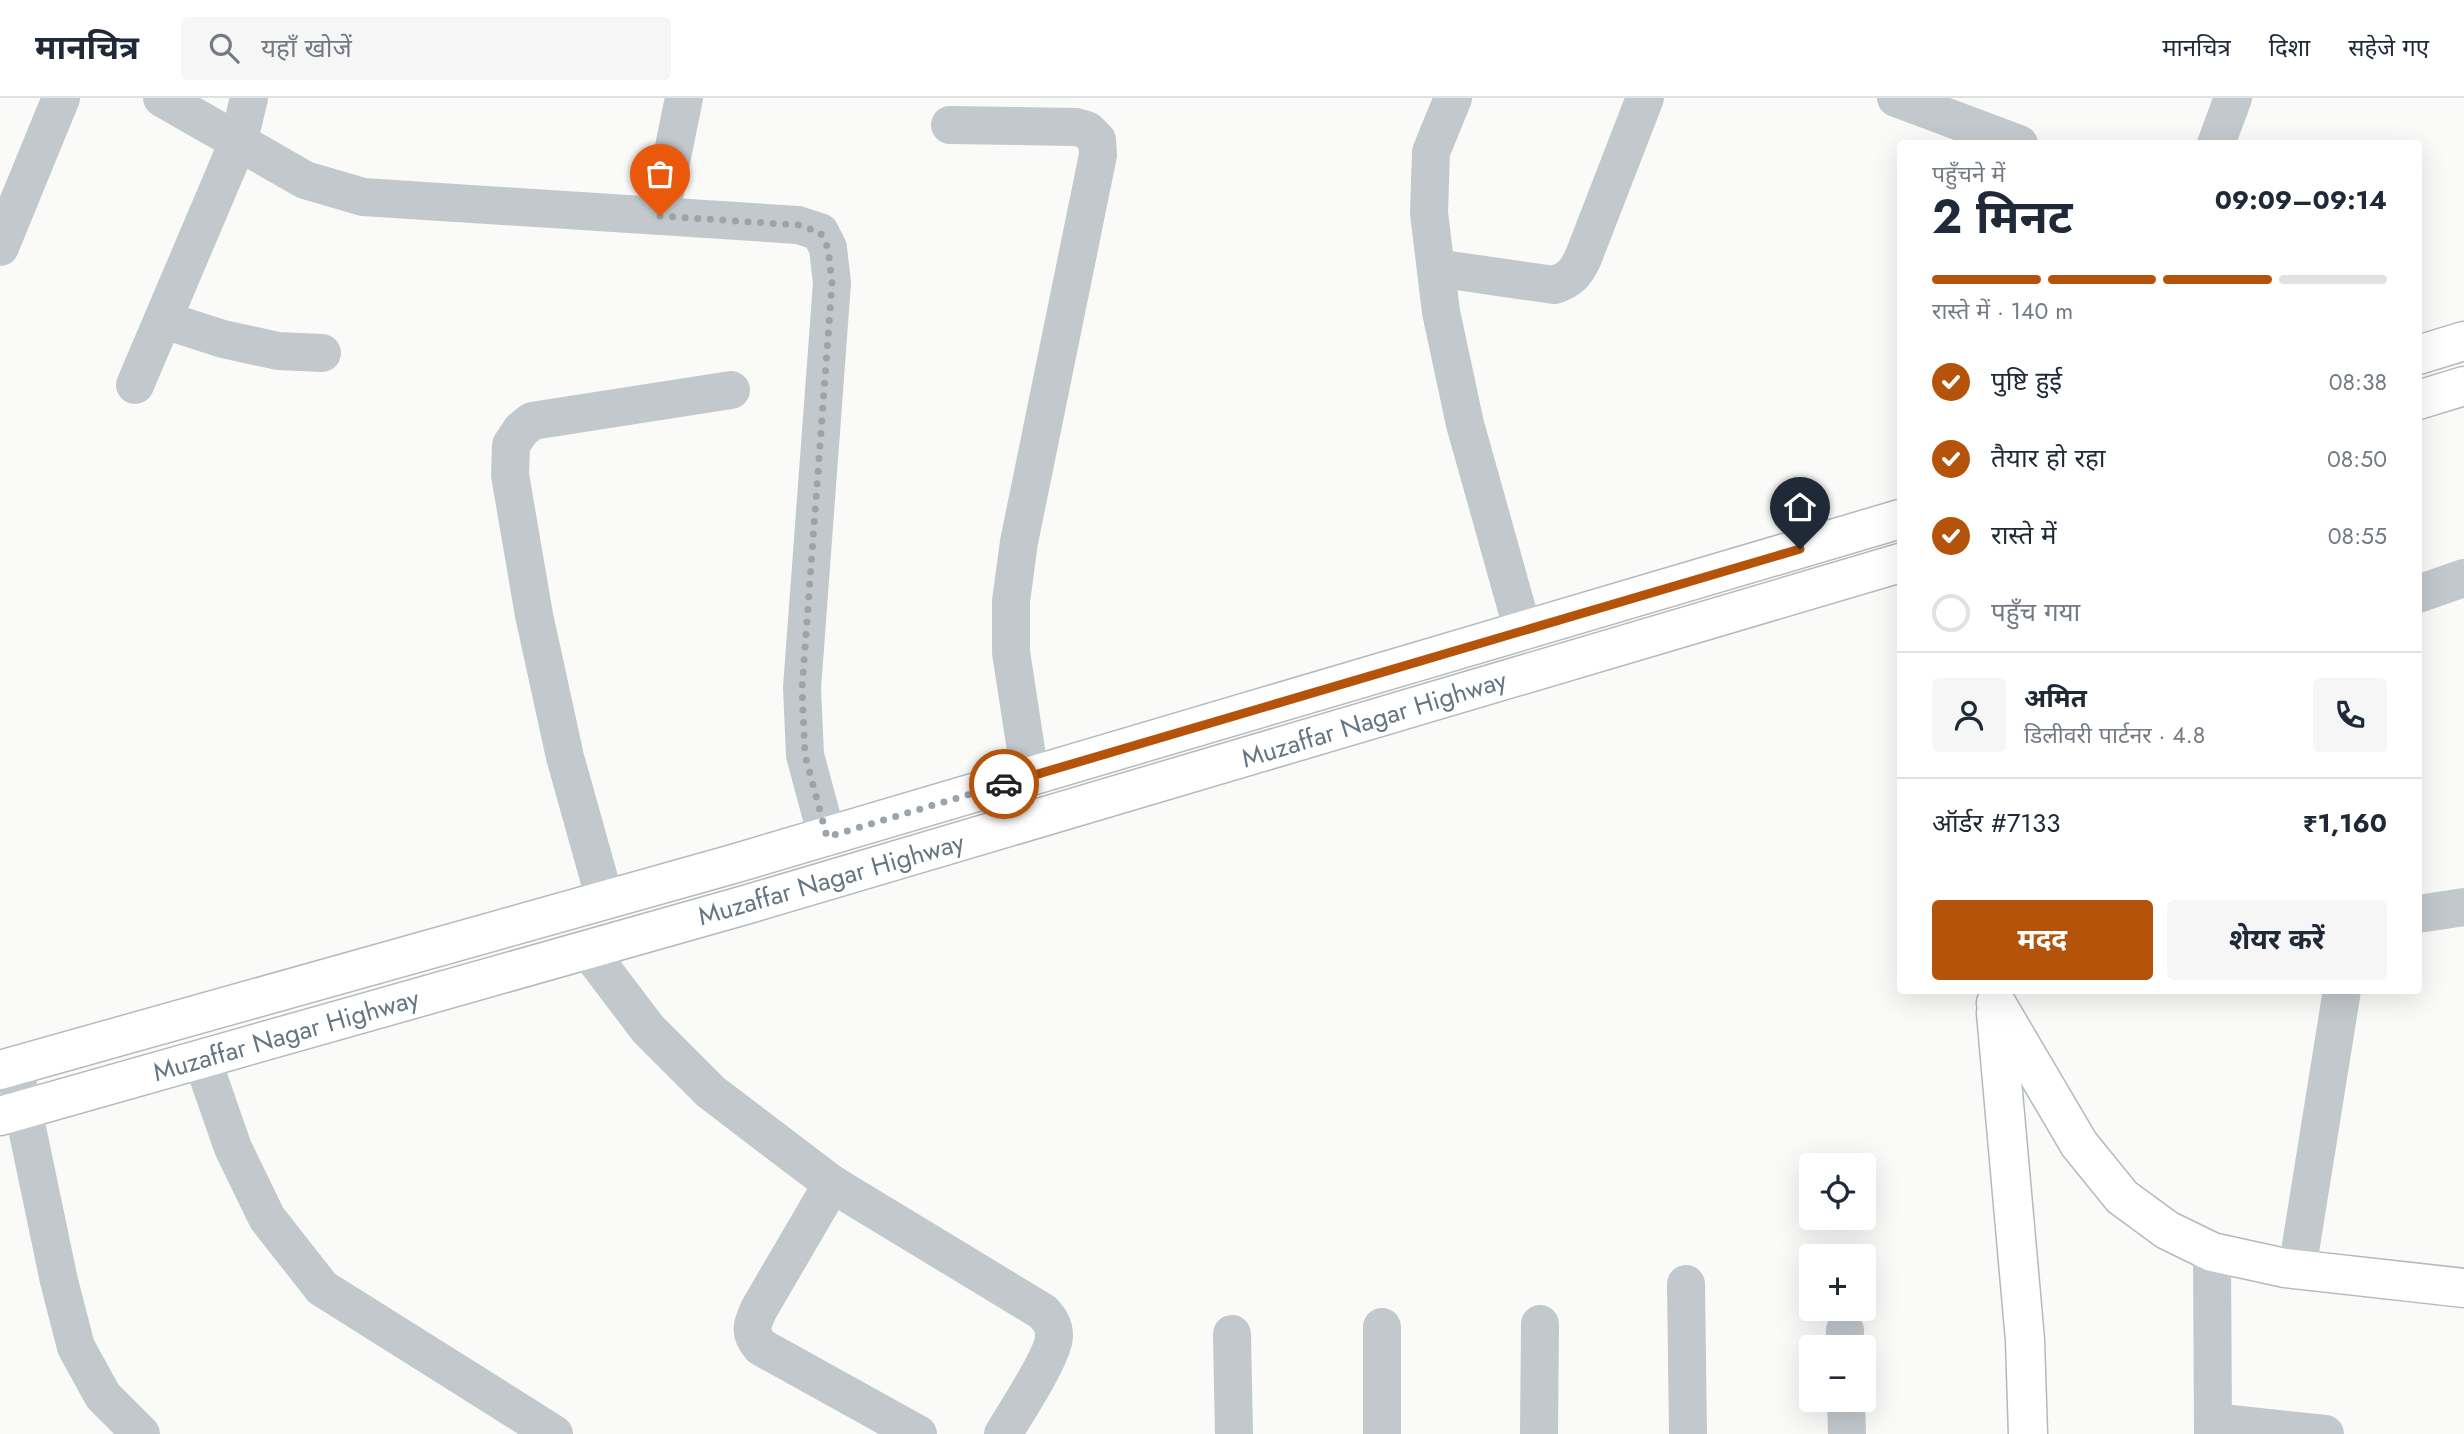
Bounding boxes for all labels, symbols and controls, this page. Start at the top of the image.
search box [181,17,671,80]
text: मानचित्र [35,24,139,71]
icon: search [205,29,243,67]
text: यहाँ खोजें [261,29,352,67]
text: मानचित्र [2162,30,2231,65]
text: दिशा [2269,30,2310,65]
text: सहेजे गए [2348,30,2429,65]
pin [630,144,690,216]
icon: bag [641,155,679,193]
text: पहुँचने में [1932,157,2005,191]
text: 09:09–09:14 [2215,181,2387,219]
text: 2 मिनट [1932,184,2073,250]
text: रास्ते में · 140 m [1932,294,2073,328]
text: पुष्टि हुई [1991,362,2062,400]
icon: check [1932,363,1970,401]
text: 08:38 [2329,365,2387,399]
text: तैयार हो रहा [1991,439,2106,477]
icon: check [1932,440,1970,478]
text: 08:50 [2327,442,2387,476]
pin [1770,477,1830,549]
icon: home [1781,488,1819,526]
text: रास्ते में [1991,516,2057,554]
icon: check [1932,517,1970,555]
text: 08:55 [2328,519,2387,553]
text: पहुँच गया [1991,593,2080,631]
street label: Muzaffar Nagar Highway [1237,660,1512,777]
button: person [1932,678,2006,752]
button: phone [2313,678,2387,752]
text: अमित [2024,679,2087,717]
text: डिलीवरी पार्टनर · 4.8 [2024,718,2205,752]
courier [969,749,1039,819]
icon: car [985,765,1023,803]
text: ऑर्डर #7133 [1932,804,2060,842]
text: ₹1,160 [2303,804,2387,842]
street label: Muzaffar Nagar Highway [694,823,969,935]
button: मदद [1932,900,2153,980]
button: शेयर करें [2167,900,2387,980]
street label: Muzaffar Nagar Highway [149,979,424,1091]
map controls [1799,1153,1876,1412]
button: locate [1799,1153,1876,1230]
button: + [1799,1244,1876,1321]
button: − [1799,1335,1876,1412]

